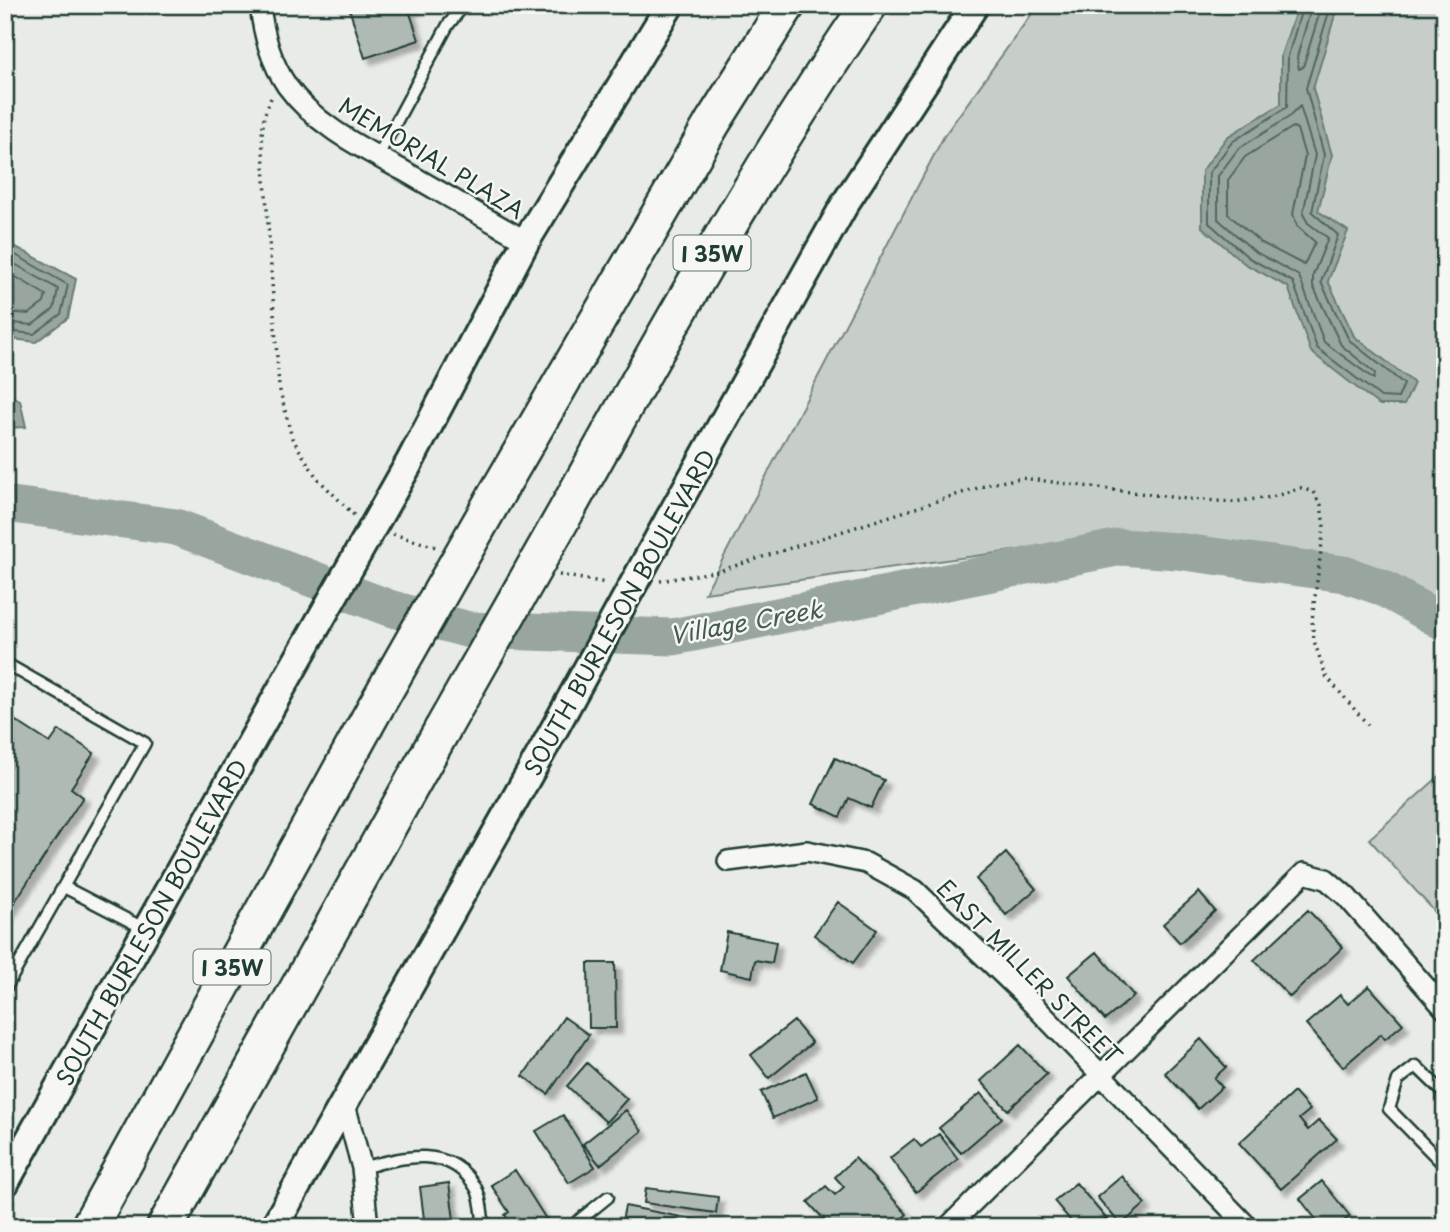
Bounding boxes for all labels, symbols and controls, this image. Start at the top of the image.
street label: MEMORIAL PLAZA [332,88,532,226]
road number: I 35W [674,236,750,270]
street label: SOUTH BURLESON BOULEVARD [514,442,724,782]
water label: Village Creek [667,590,826,652]
street label: SOUTH BURLESON BOULEVARD [46,752,256,1092]
street label: EAST MILLER STREET [929,870,1131,1072]
road number: I 35W [194,950,270,984]

